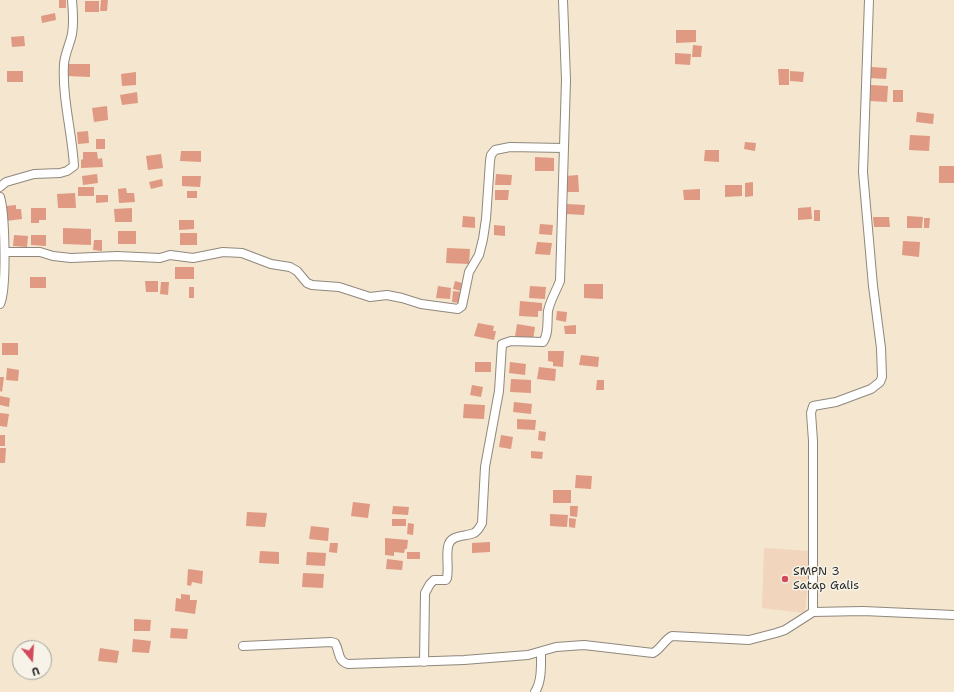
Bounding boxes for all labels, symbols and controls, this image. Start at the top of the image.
place label: SMPN 3 Satap Galis [793,565,859,593]
marker: SMPN 3 Satap Galis [780,574,790,584]
north arrow [12,640,52,680]
text: U [30,663,41,679]

